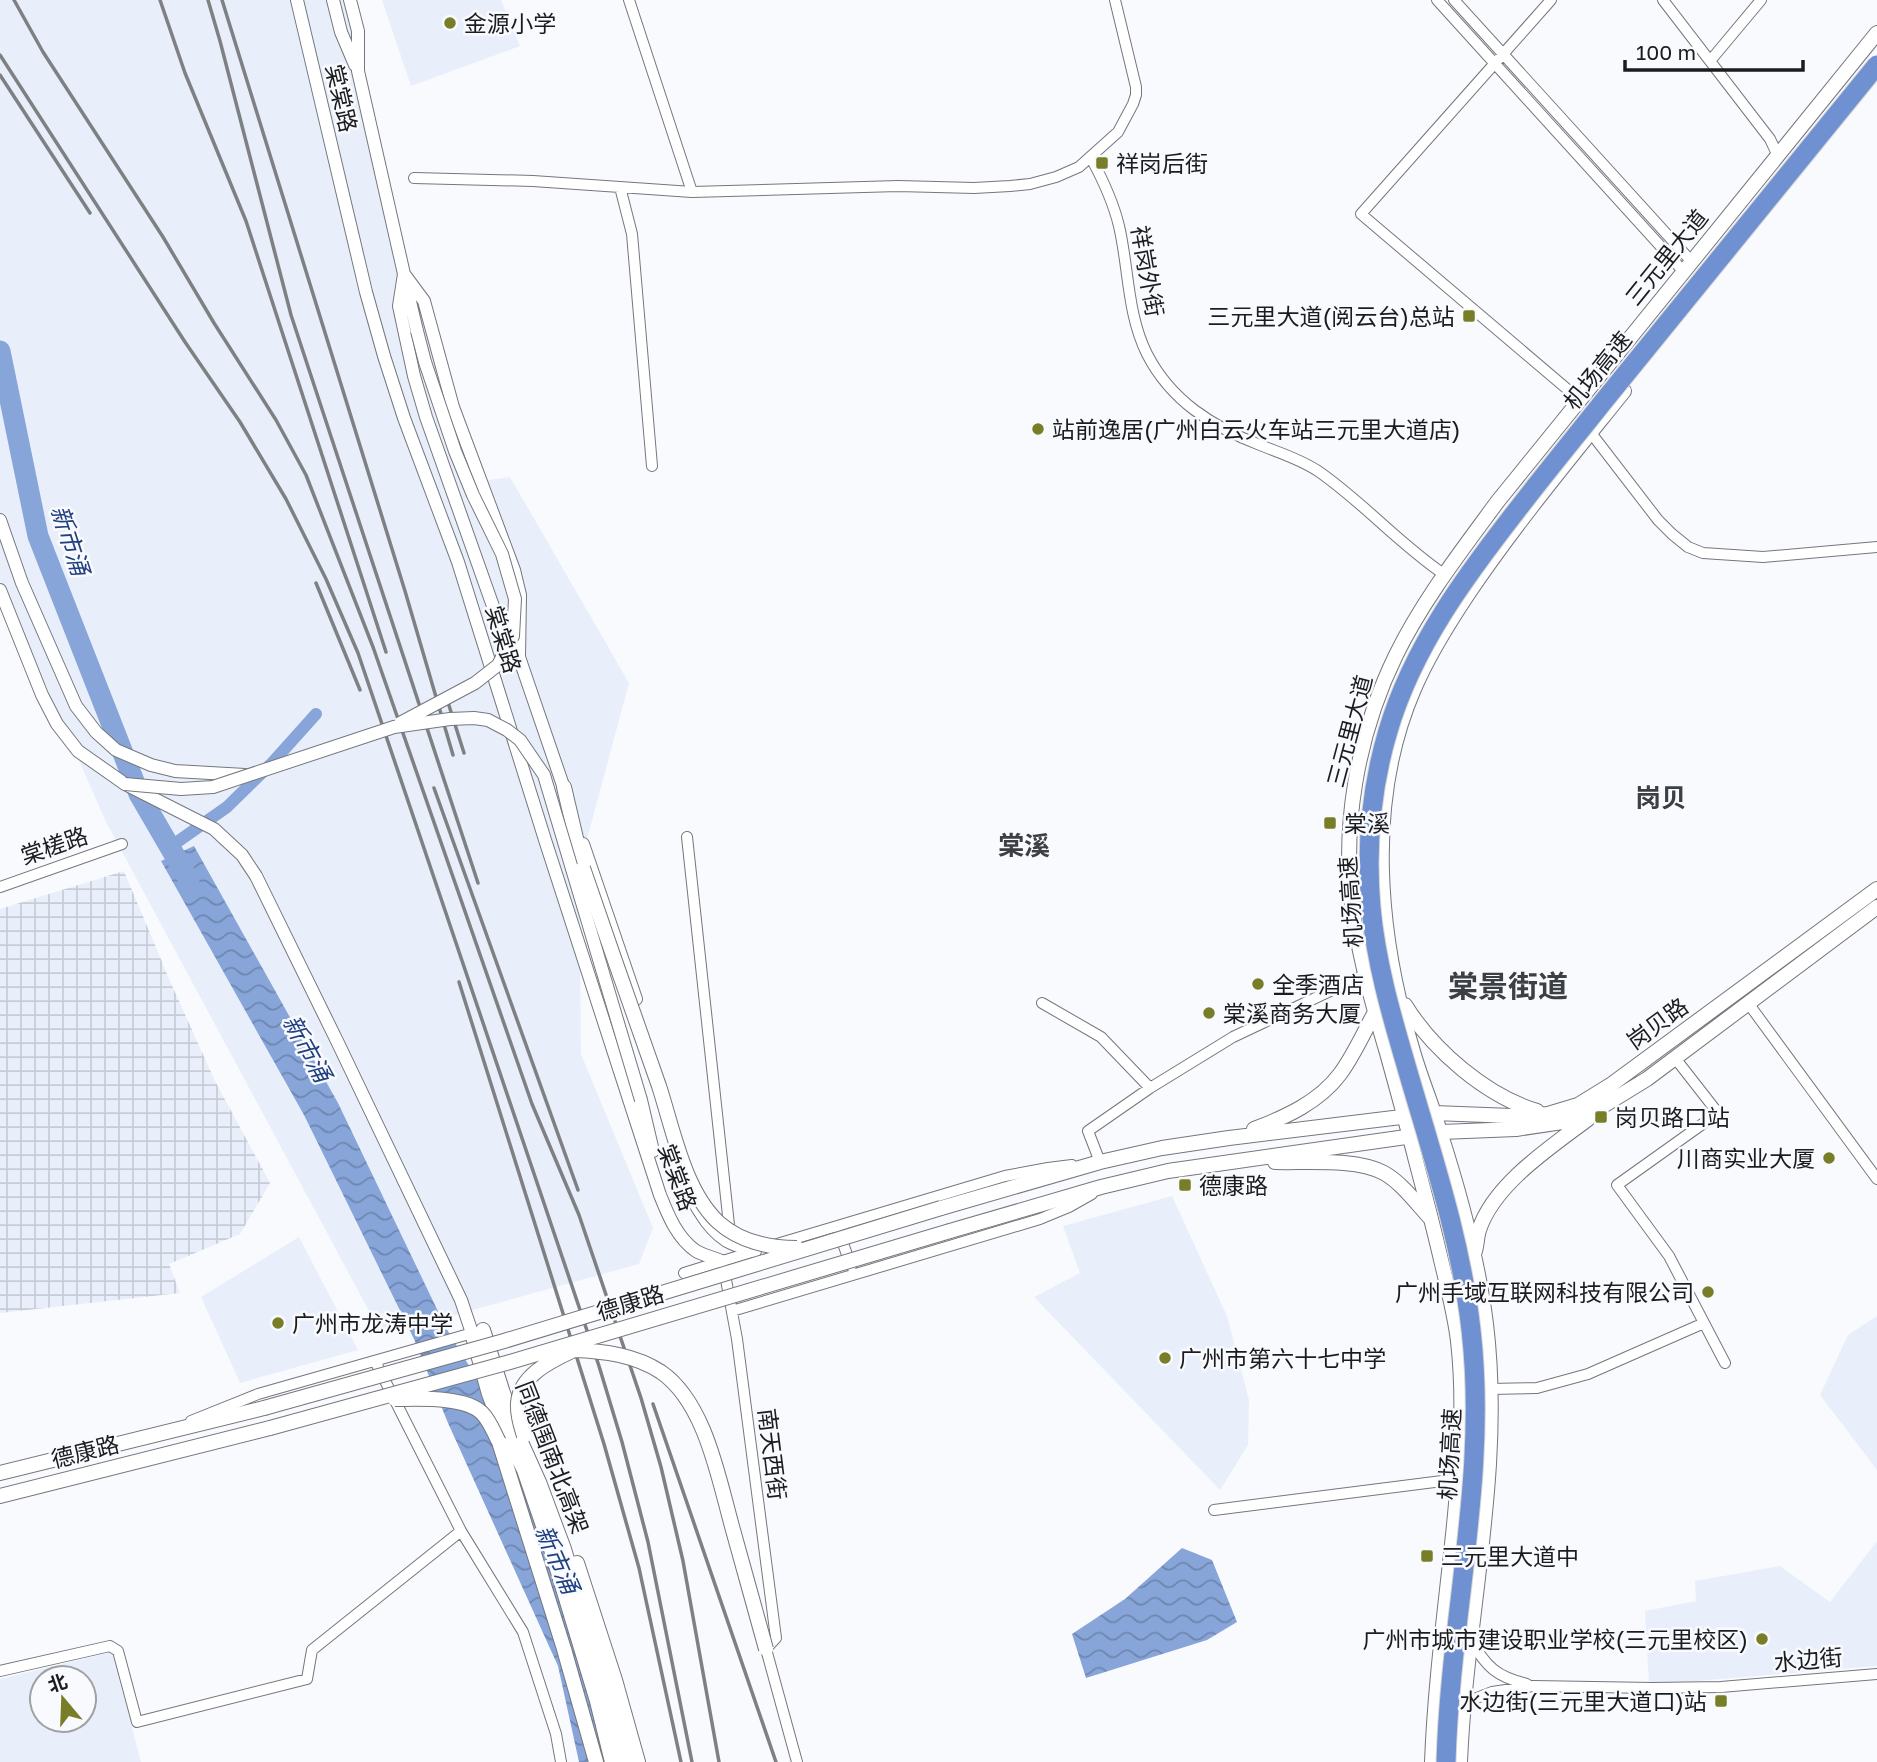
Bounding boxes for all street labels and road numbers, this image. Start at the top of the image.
street label: 棠棠路 [321,61,363,135]
street label: 三元里大道 [1619,204,1713,310]
street label: 祥岗外街 [1126,223,1170,319]
street label: 机场高速 [1557,325,1637,415]
street label: 棠棠路 [481,602,527,676]
street label: 三元里大道 [1321,672,1377,790]
street label: 棠槎路 [17,821,91,869]
street label: 机场高速 [1333,855,1367,949]
street label: 岗贝路 [1621,991,1693,1055]
street label: 棠棠路 [653,1140,703,1214]
street label: 德康路 [593,1279,667,1325]
street label: 同德围南北高架 [511,1377,595,1537]
street label: 南天西街 [753,1407,793,1501]
street label: 机场高速 [1433,1407,1465,1501]
street label: 德康路 [48,1429,122,1473]
street label: 水边街 [1772,1642,1844,1676]

